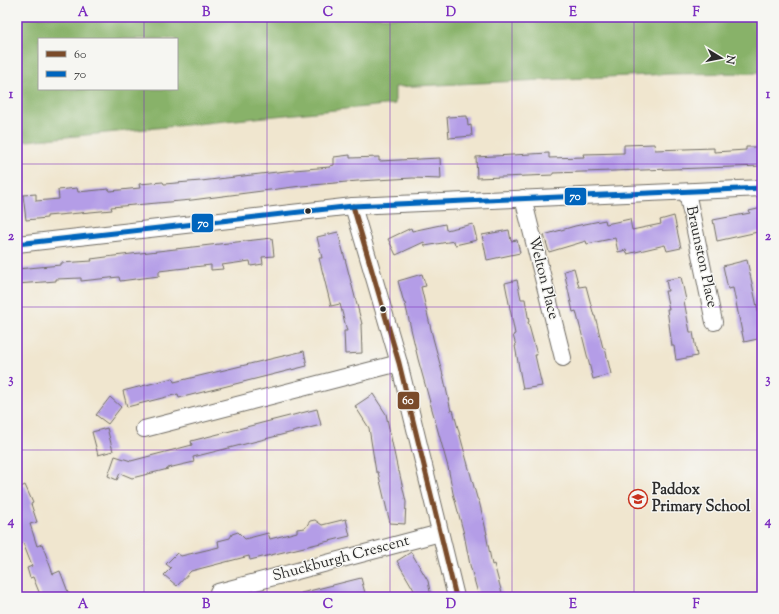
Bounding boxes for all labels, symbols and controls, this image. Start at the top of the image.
text: A [78,4,89,22]
text: B [202,4,211,22]
text: C [323,4,333,22]
text: D [446,4,456,22]
text: E [569,4,577,22]
text: F [692,4,700,22]
legend [38,38,178,90]
north arrow [701,38,741,78]
text: 60 [74,46,86,64]
text: N [721,53,739,65]
text: 70 [74,66,86,84]
text: 1 [9,86,14,104]
text: 1 [766,86,771,104]
line badge: 70 [564,187,587,206]
text: 70 [569,189,581,205]
street label: Braunston Place [680,204,722,310]
unlabelled marker [303,206,313,216]
line badge: 70 [191,213,214,233]
text: 70 [197,216,209,232]
text: 2 [8,228,15,246]
text: 2 [765,228,772,246]
street label: Welton Place [523,234,563,322]
unlabelled marker [378,304,388,314]
text: 3 [8,371,14,389]
text: 3 [765,371,771,389]
line badge: 60 [397,391,420,410]
text: 60 [402,393,414,409]
place label: Paddox Primary School [652,480,751,518]
school or university icon: Paddox Primary School [627,488,649,510]
text: 4 [7,513,15,531]
text: 4 [764,513,772,531]
street label: Shuckburgh Crescent [270,531,412,587]
text: A [78,596,89,614]
text: B [202,596,211,614]
text: C [323,596,333,614]
text: D [446,596,456,614]
text: E [569,596,577,614]
text: F [692,596,700,614]

